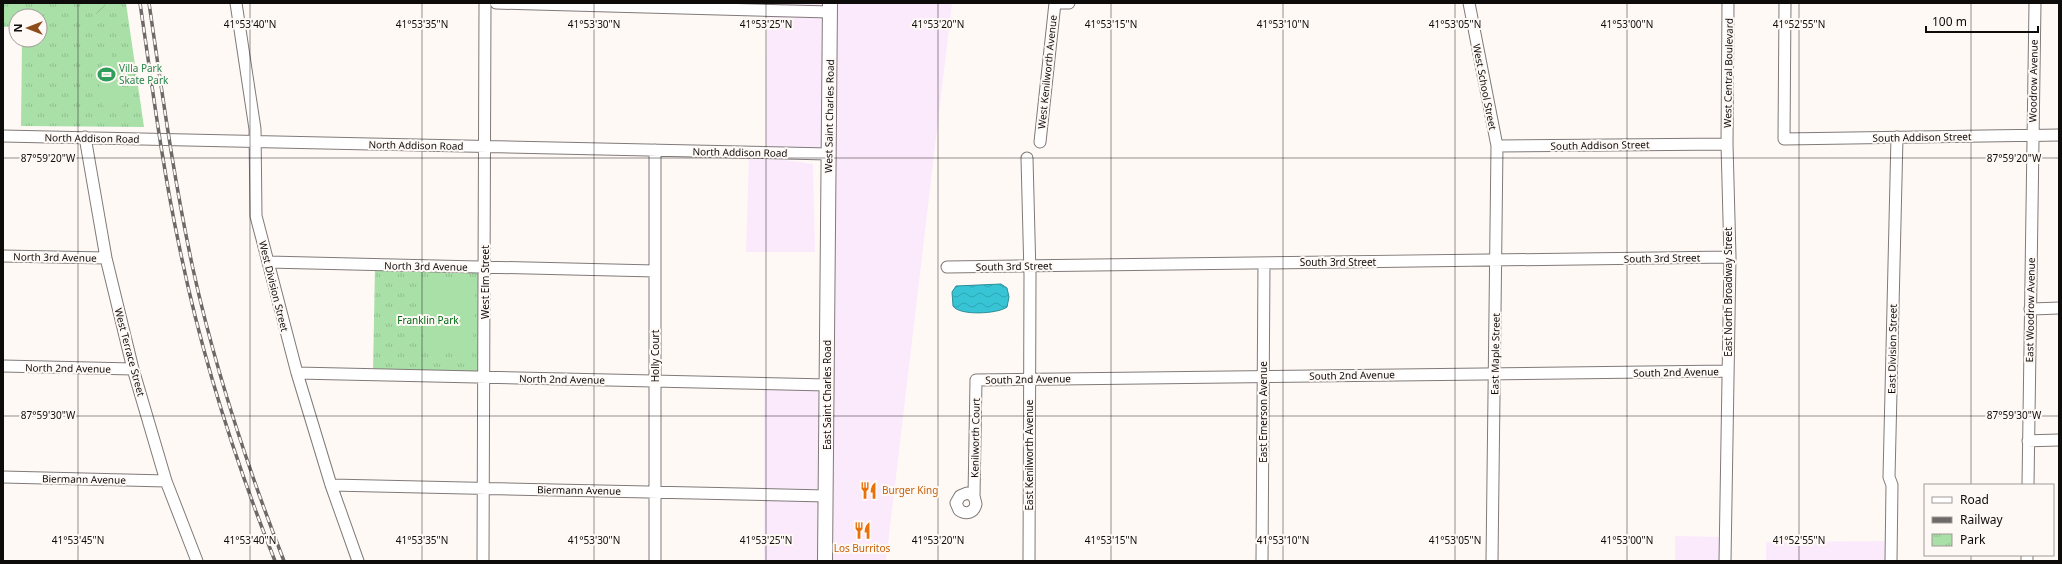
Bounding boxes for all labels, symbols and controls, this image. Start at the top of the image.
north arrow [8,8,48,48]
scale bar [1926,8,2038,34]
text: 100 m [1932,13,1967,30]
street label: West Kenilworth Avenue [1034,14,1060,130]
text: 41°53'40"N [224,17,276,31]
text: 41°53'35"N [396,17,448,31]
text: 41°53'30"N [568,17,620,31]
text: 41°53'25"N [740,17,792,31]
text: 41°53'20"N [912,17,964,31]
text: 41°53'15"N [1085,17,1137,31]
text: 41°53'10"N [1257,17,1309,31]
text: 41°53'05"N [1429,17,1481,31]
text: 41°53'00"N [1601,17,1653,31]
text: 41°52'55"N [1773,17,1825,31]
street label: West Central Boulevard [1720,18,1736,128]
text: N [10,24,25,32]
street label: Woodrow Avenue [2025,39,2041,122]
street label: West School Street [1470,43,1500,132]
street label: West Saint Charles Road [821,59,837,173]
place label: Villa Park Skate Park [119,61,169,87]
sports icon: Villa Park Skate Park [96,64,116,84]
street label: South Addison Street [1872,129,1972,145]
street label: North Addison Road [44,130,140,146]
street label: North Addison Road [368,137,464,153]
street label: South Addison Street [1550,137,1650,153]
street label: North Addison Road [692,144,788,160]
text: 87°59'20"W [21,151,76,165]
text: 87°59'20"W [1987,151,2042,165]
street label: East North Broadway Street [1721,227,1735,357]
street label: West Division Street [256,239,292,333]
street label: West Elm Street [478,245,492,319]
street label: North 3rd Avenue [13,249,97,265]
street label: South 3rd Street [1624,250,1701,266]
street label: South 3rd Street [1300,255,1377,269]
street label: East Woodrow Avenue [2022,257,2038,363]
street label: North 3rd Avenue [384,258,468,274]
street label: South 3rd Street [976,258,1053,274]
street label: East Division Street [1884,304,1900,394]
street label: West Terrace Street [111,306,149,398]
park label: Franklin Park [397,313,459,327]
street label: East Maple Street [1487,313,1503,395]
street label: Holly Court [648,329,662,382]
street label: East Saint Charles Road [820,340,834,450]
street label: North 2nd Avenue [25,360,111,376]
street label: East Emerson Avenue [1256,361,1270,463]
street label: South 2nd Avenue [1633,364,1719,380]
street label: South 2nd Avenue [1309,367,1395,383]
street label: North 2nd Avenue [519,371,605,387]
street label: South 2nd Avenue [985,371,1071,387]
street label: Kenilworth Court [967,398,983,478]
street label: East Kenilworth Avenue [1022,399,1036,510]
text: 87°59'30"W [21,408,76,422]
text: 87°59'30"W [1987,408,2042,422]
street label: Biermann Avenue [42,471,126,487]
restaurant icon: Burger King [859,480,879,500]
street label: Biermann Avenue [537,482,621,498]
place label: Burger King [882,483,938,497]
legend [1924,484,2054,556]
text: Road [1960,491,1989,508]
text: Railway [1960,511,2004,528]
restaurant icon: Los Burritos [852,521,872,541]
text: Park [1960,531,1986,548]
text: 41°53'45"N [52,533,104,547]
text: 41°53'40"N [224,533,276,547]
text: 41°53'35"N [396,533,448,547]
text: 41°53'30"N [568,533,620,547]
text: 41°53'25"N [740,533,792,547]
text: 41°53'20"N [912,533,964,547]
text: 41°53'15"N [1085,533,1137,547]
text: 41°53'10"N [1257,533,1309,547]
text: 41°53'05"N [1429,533,1481,547]
text: 41°53'00"N [1601,533,1653,547]
text: 41°52'55"N [1773,533,1825,547]
place label: Los Burritos [834,541,891,555]

